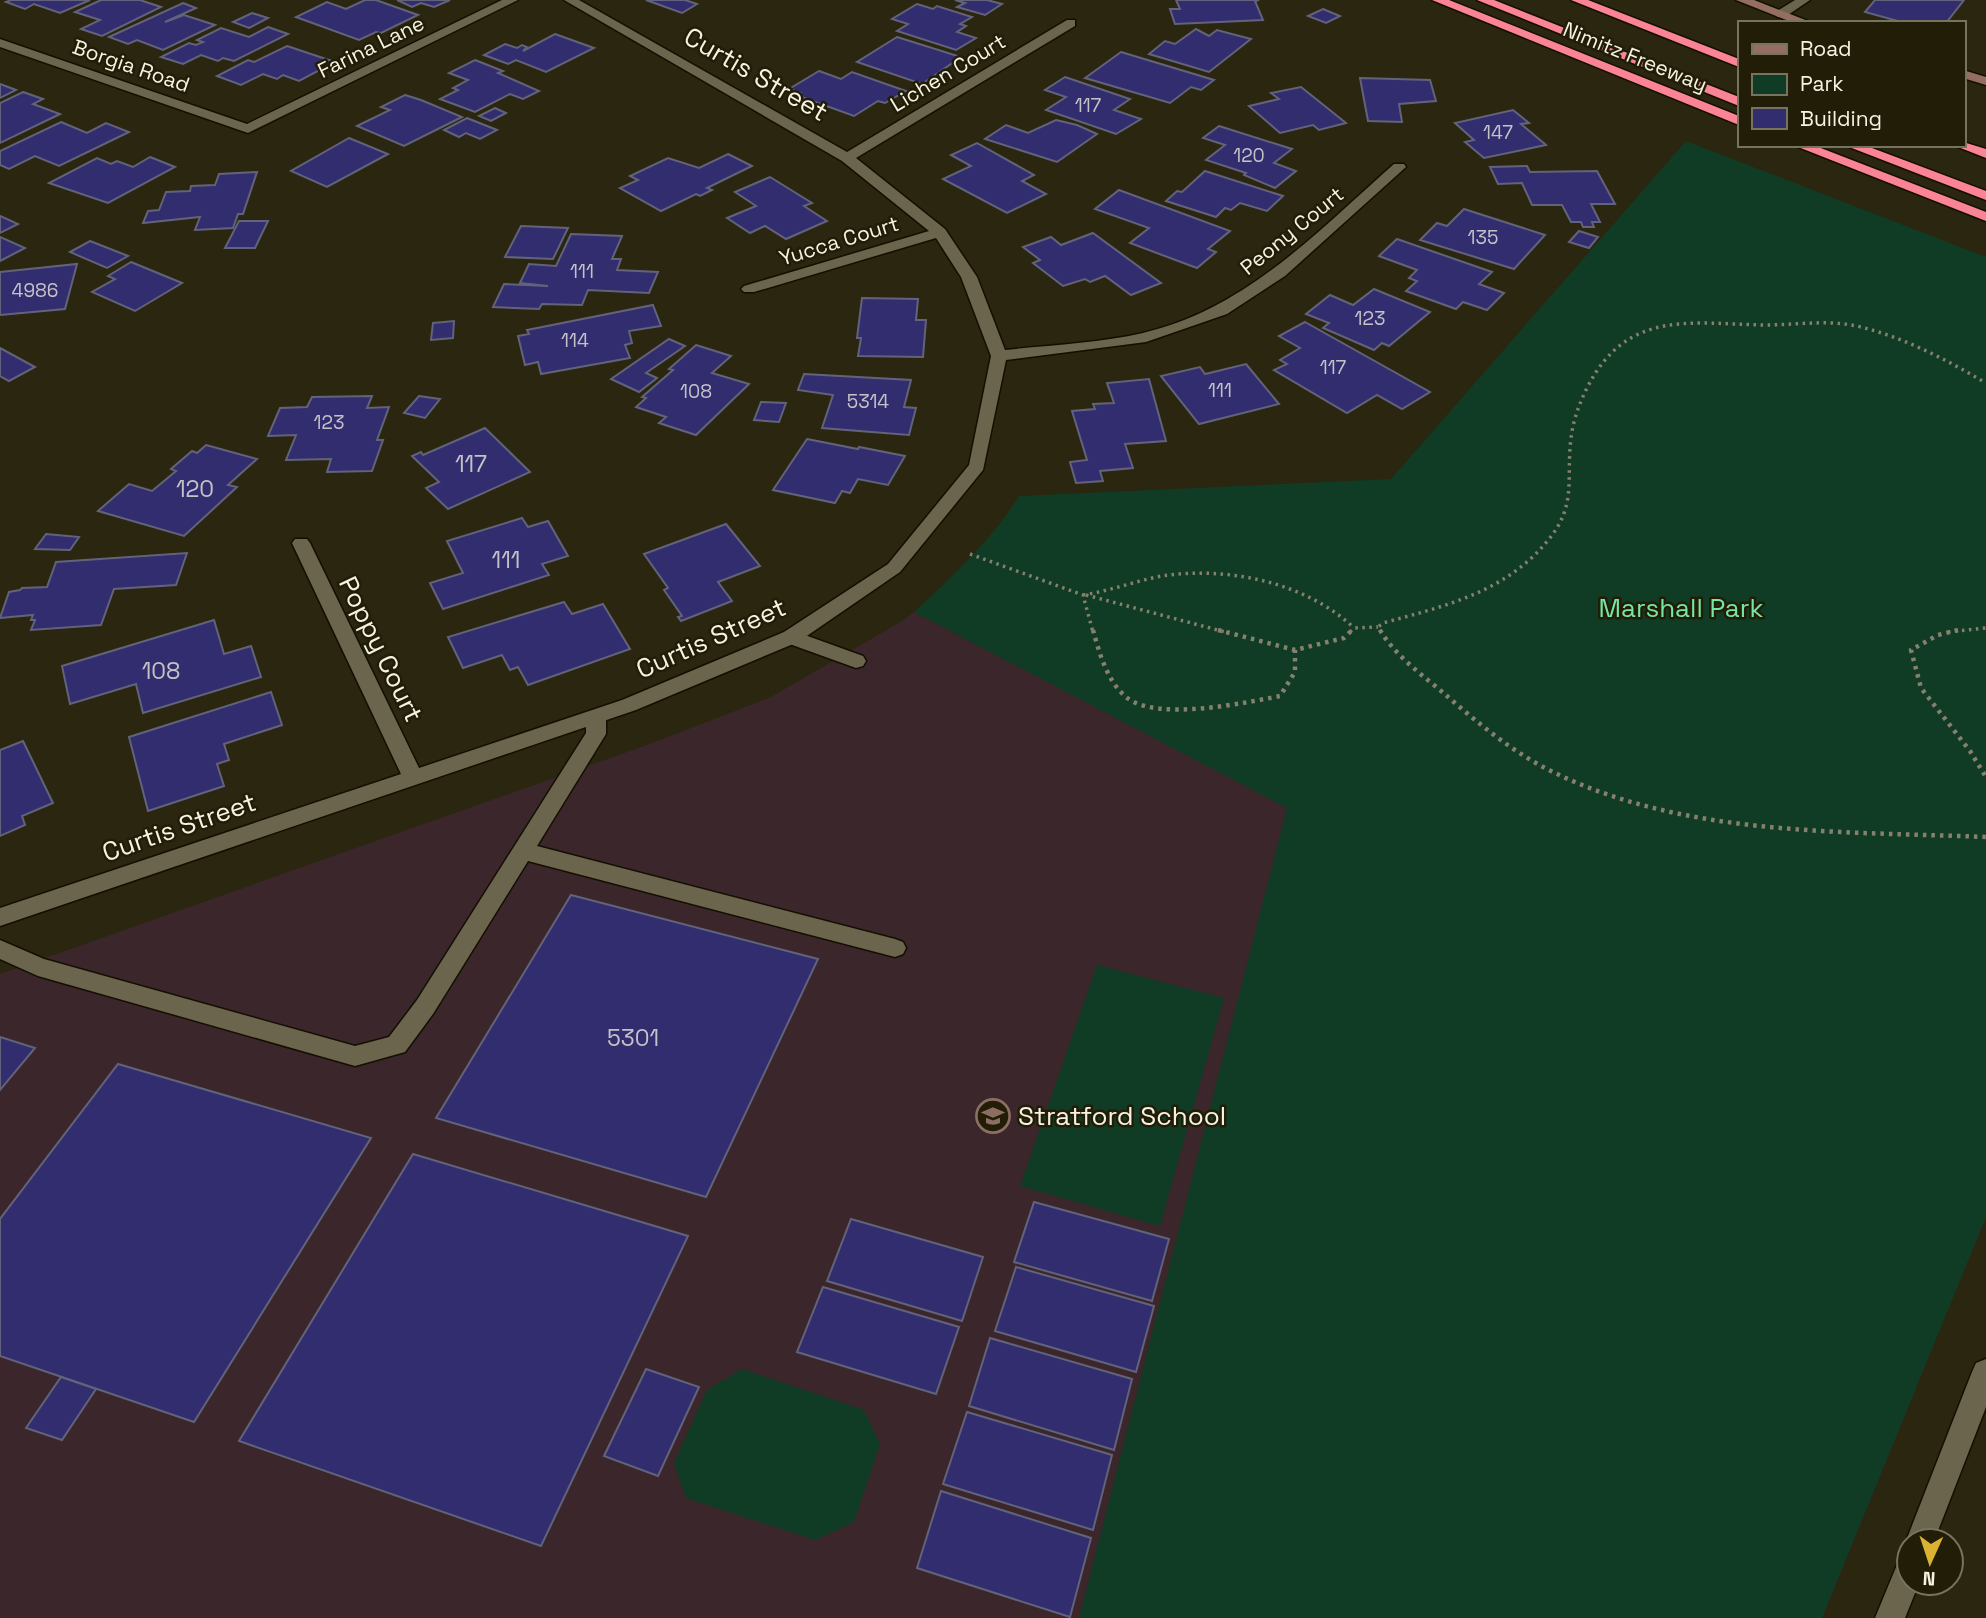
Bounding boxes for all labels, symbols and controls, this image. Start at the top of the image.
street label: Farina Lane [313,9,429,84]
street label: Nimitz Freeway [1559,15,1711,98]
street label: Curtis Street [678,19,834,129]
legend [1738,21,1965,147]
street label: Lichen Court [885,28,1010,118]
street label: Borgia Road [69,33,193,98]
text: Road [1800,35,1852,62]
text: Park [1800,70,1844,97]
house number: 117 [1075,93,1102,118]
text: Building [1800,105,1882,132]
house number: 147 [1483,120,1513,145]
house number: 120 [1233,143,1265,168]
street label: Peony Court [1234,181,1349,281]
street label: Yucca Court [776,210,902,271]
house number: 135 [1468,225,1498,250]
house number: 111 [570,259,594,284]
house number: 4986 [12,278,58,303]
house number: 123 [1355,306,1385,331]
house number: 114 [561,328,589,353]
house number: 117 [1320,355,1347,380]
house number: 111 [1208,378,1232,403]
house number: 108 [680,379,712,404]
house number: 5314 [847,389,889,414]
house number: 123 [314,410,344,435]
house number: 117 [455,449,487,479]
house number: 120 [176,474,214,504]
house number: 111 [492,545,520,575]
street label: Poppy Court [331,571,431,727]
street label: Curtis Street [631,590,791,686]
park label: Marshall Park [1598,591,1764,625]
house number: 108 [142,656,180,686]
street label: Curtis Street [98,785,260,869]
house number: 5301 [607,1023,659,1053]
school or university icon: Stratford School [974,1097,1012,1135]
place label: Stratford School [1018,1099,1226,1133]
north arrow [1895,1527,1965,1597]
text: N [1922,1566,1936,1591]

